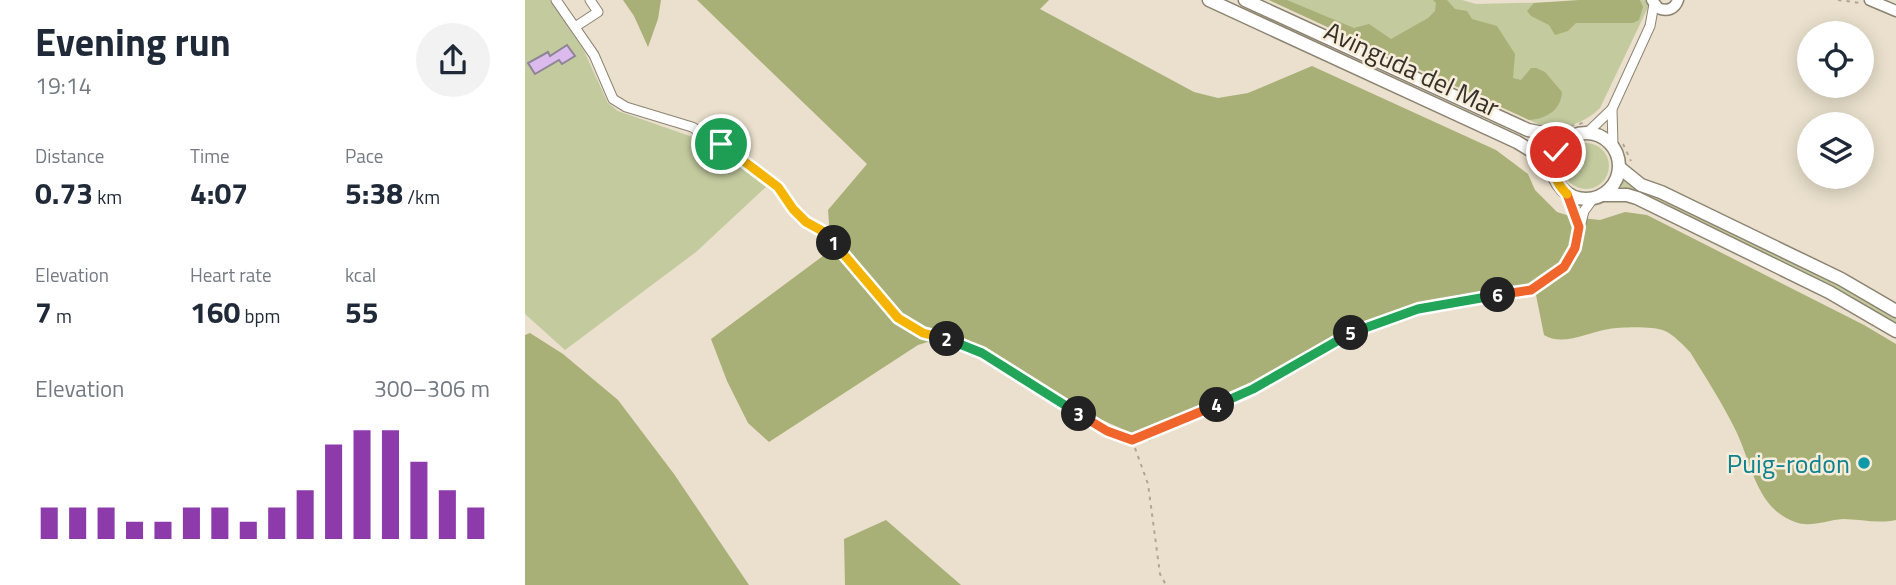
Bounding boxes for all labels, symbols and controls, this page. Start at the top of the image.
street label: Avinguda del Mar [1318,11,1506,127]
text: Evening run [35,13,231,71]
map controls [1797,21,1874,189]
button: locate [1797,21,1874,98]
button: share [416,23,490,97]
text: 19:14 [35,68,92,103]
button: layers [1797,112,1874,189]
pin [691,114,751,174]
pin [1526,122,1586,182]
icon: arrive [702,125,740,163]
icon: check [1537,133,1575,171]
text: Distance [35,141,104,170]
text: Time [190,141,230,170]
text: Pace [345,141,383,170]
text: 0.73 [35,170,93,216]
text: 4:07 [190,170,248,216]
text: 5:38 [345,170,403,216]
text: km [93,182,122,211]
text: /km [403,182,440,211]
pin: 1 [817,226,851,260]
text: 1 [828,228,839,257]
text: Elevation [35,260,109,289]
text: Heart rate [190,260,272,289]
text: kcal [345,260,376,289]
pin: 6 [1481,278,1515,312]
text: 6 [1492,280,1503,309]
text: 7 [35,289,52,335]
text: 160 [190,289,240,335]
text: 55 [345,289,379,335]
text: m [52,301,72,330]
text: bpm [240,301,280,330]
pin: 5 [1333,316,1369,350]
text: 5 [1345,318,1356,347]
pin: 2 [929,322,965,356]
text: 2 [941,324,952,353]
text: Elevation [35,371,124,406]
text: 300–306 m [374,371,490,406]
pin: 4 [1199,388,1235,422]
text: 4 [1211,390,1222,419]
pin: 3 [1061,396,1097,432]
text: 3 [1073,399,1084,428]
place label: Puig-rodon [1727,444,1850,483]
marker: Puig-rodon [1856,455,1872,471]

